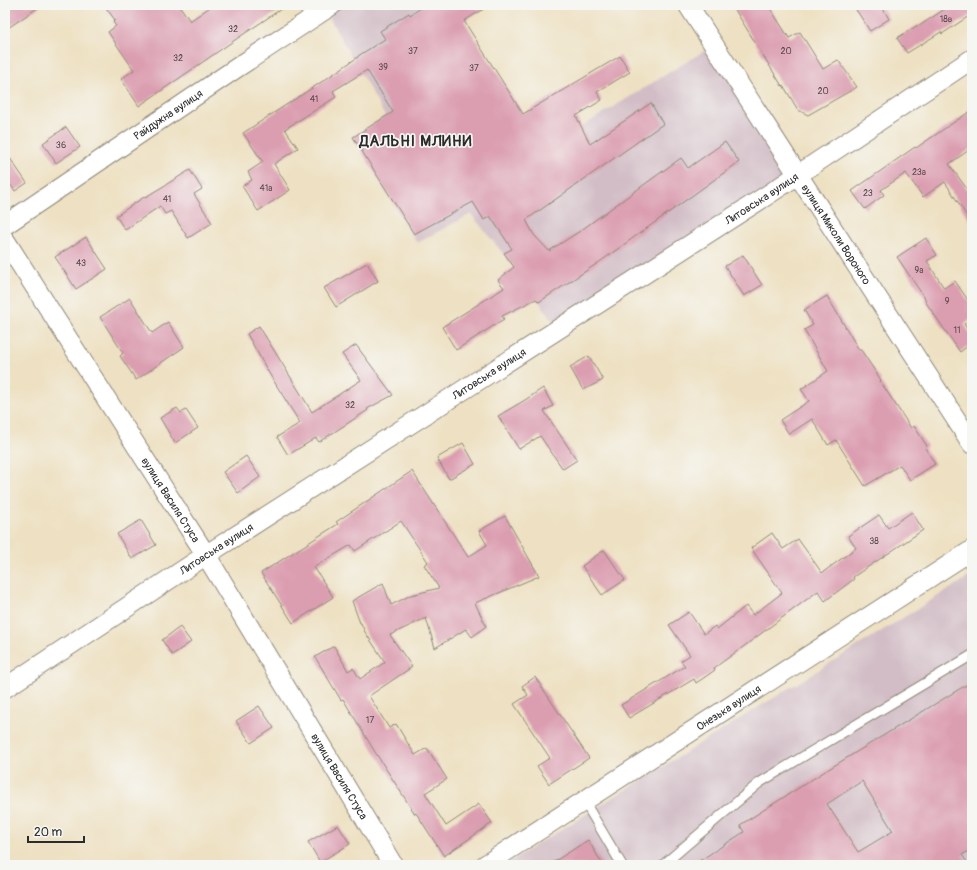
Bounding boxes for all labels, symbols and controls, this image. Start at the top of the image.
house number: 18в [940,14,952,25]
house number: 32 [228,24,238,35]
house number: 37 [408,46,418,57]
house number: 20 [780,46,792,57]
house number: 32 [173,53,183,64]
house number: 39 [378,62,388,73]
house number: 37 [469,63,479,74]
house number: 20 [817,86,829,97]
street label: Райдужна вулиця [131,87,205,142]
house number: 41 [310,94,318,105]
district label: ДАЛЬНІ МЛИНИ [358,132,473,151]
house number: 36 [56,140,66,151]
house number: 23а [912,167,926,178]
street label: Литовська вулиця [721,170,801,228]
street label: вулиця Миколи Вороного [799,181,874,287]
house number: 41а [260,183,272,194]
house number: 23 [863,188,873,199]
house number: 41 [163,194,171,205]
house number: 43 [76,258,86,269]
house number: 9а [915,265,923,276]
house number: 9 [945,296,950,307]
house number: 11 [953,325,961,336]
street label: Литовська вулиця [449,345,528,403]
house number: 32 [345,400,355,411]
street label: вулиця Василя Стуса [139,455,203,545]
street label: Литовська вулиця [176,520,255,578]
house number: 38 [869,536,879,547]
street label: Онезька вулиця [694,682,763,733]
house number: 17 [366,715,374,726]
street label: вулиця Василя Стуса [308,731,370,822]
scale bar [28,818,84,844]
text: 20 m [34,825,63,840]

